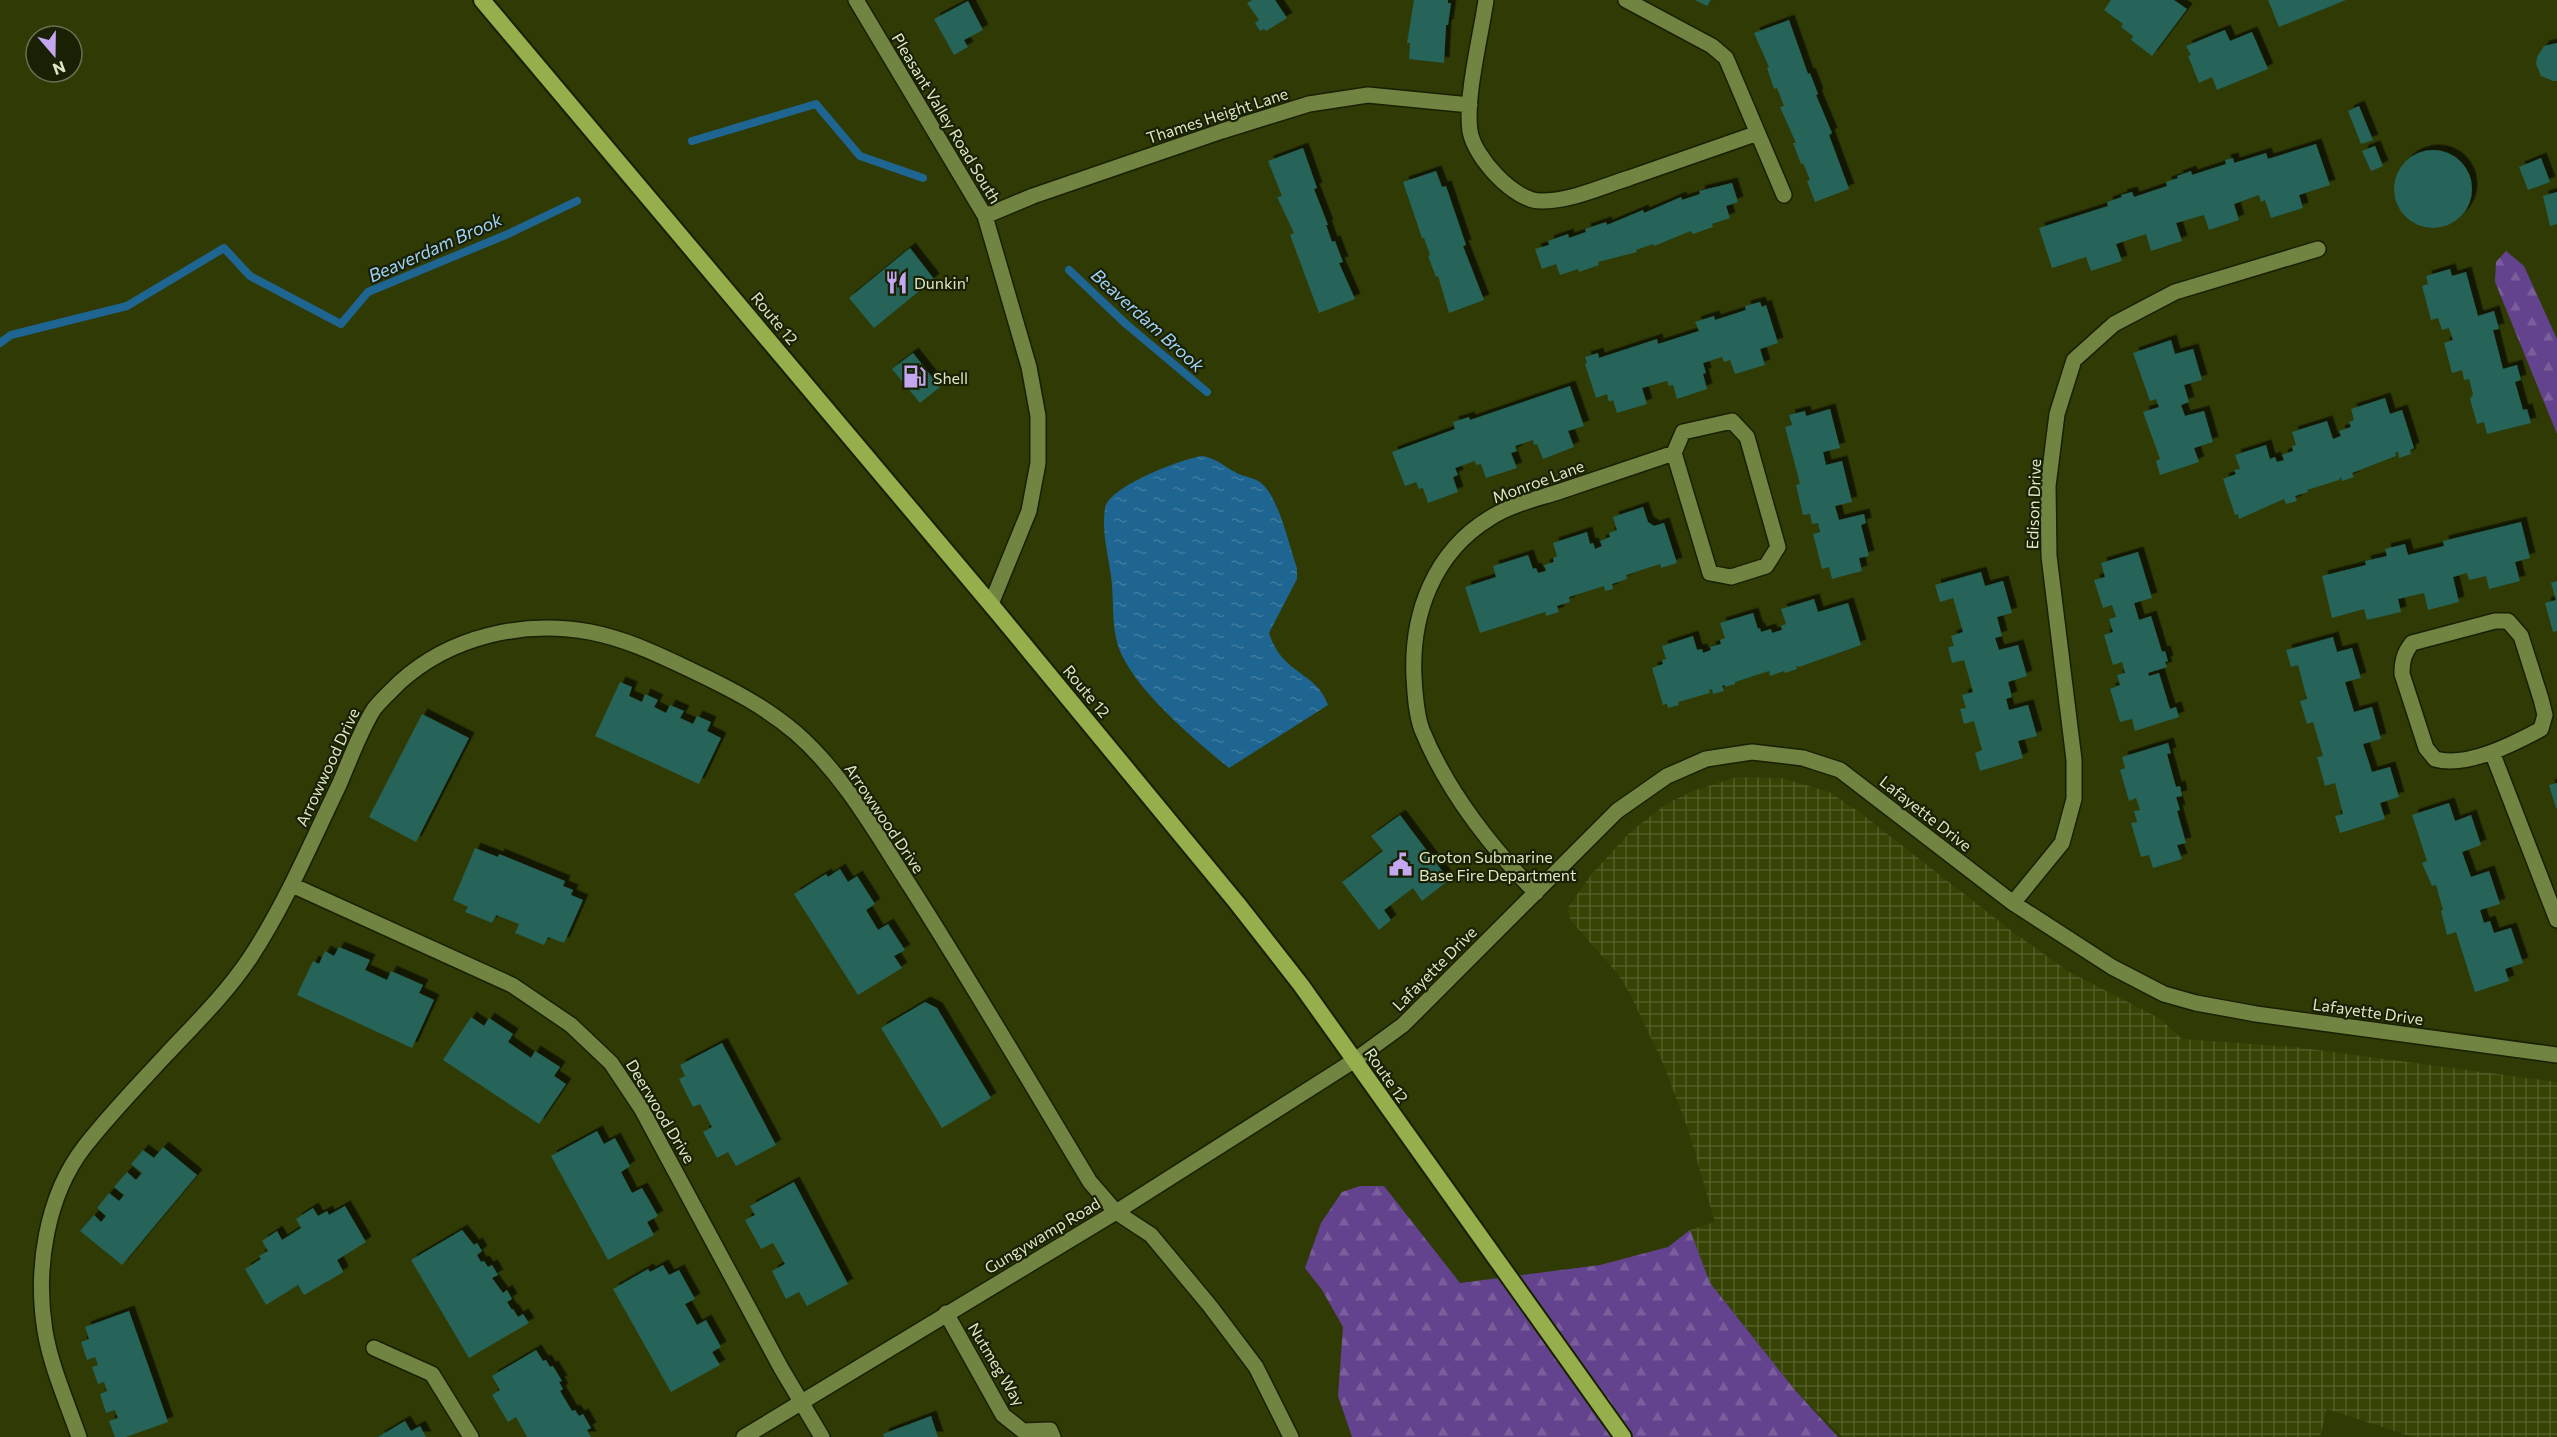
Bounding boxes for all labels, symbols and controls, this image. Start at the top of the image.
north arrow [24,24,84,84]
street label: Pleasant Valley Road South [888,29,1006,207]
text: N [50,58,68,80]
street label: Thames Height Lane [1144,83,1290,147]
water label: Beaverdam Brook [365,207,507,286]
water label: Beaverdam Brook [1087,264,1210,377]
restaurant icon: Dunkin' [883,269,909,295]
place label: Dunkin' [914,273,969,292]
street label: Route 12 [748,288,802,348]
fuel station icon: Shell [902,364,928,390]
place label: Shell [933,368,968,387]
street label: Monroe Lane [1489,456,1587,506]
street label: Edison Drive [2022,458,2044,550]
street label: Route 12 [1060,661,1114,721]
street label: Arrowwood Drive [291,705,363,829]
street label: Arrowwood Drive [841,760,929,876]
street label: Lafayette Drive [1876,771,1976,855]
place label: Groton Submarine Base Fire Department [1419,847,1577,884]
public building icon: Groton Submarine Base Fire Department [1388,852,1414,878]
street label: Lafayette Drive [1388,922,1480,1014]
street label: Lafayette Drive [2312,994,2424,1028]
street label: Route 12 [1361,1044,1413,1106]
street label: Deerwood Drive [623,1056,699,1166]
street label: Gungywamp Road [981,1193,1103,1277]
street label: Nutmeg Way [965,1319,1029,1409]

